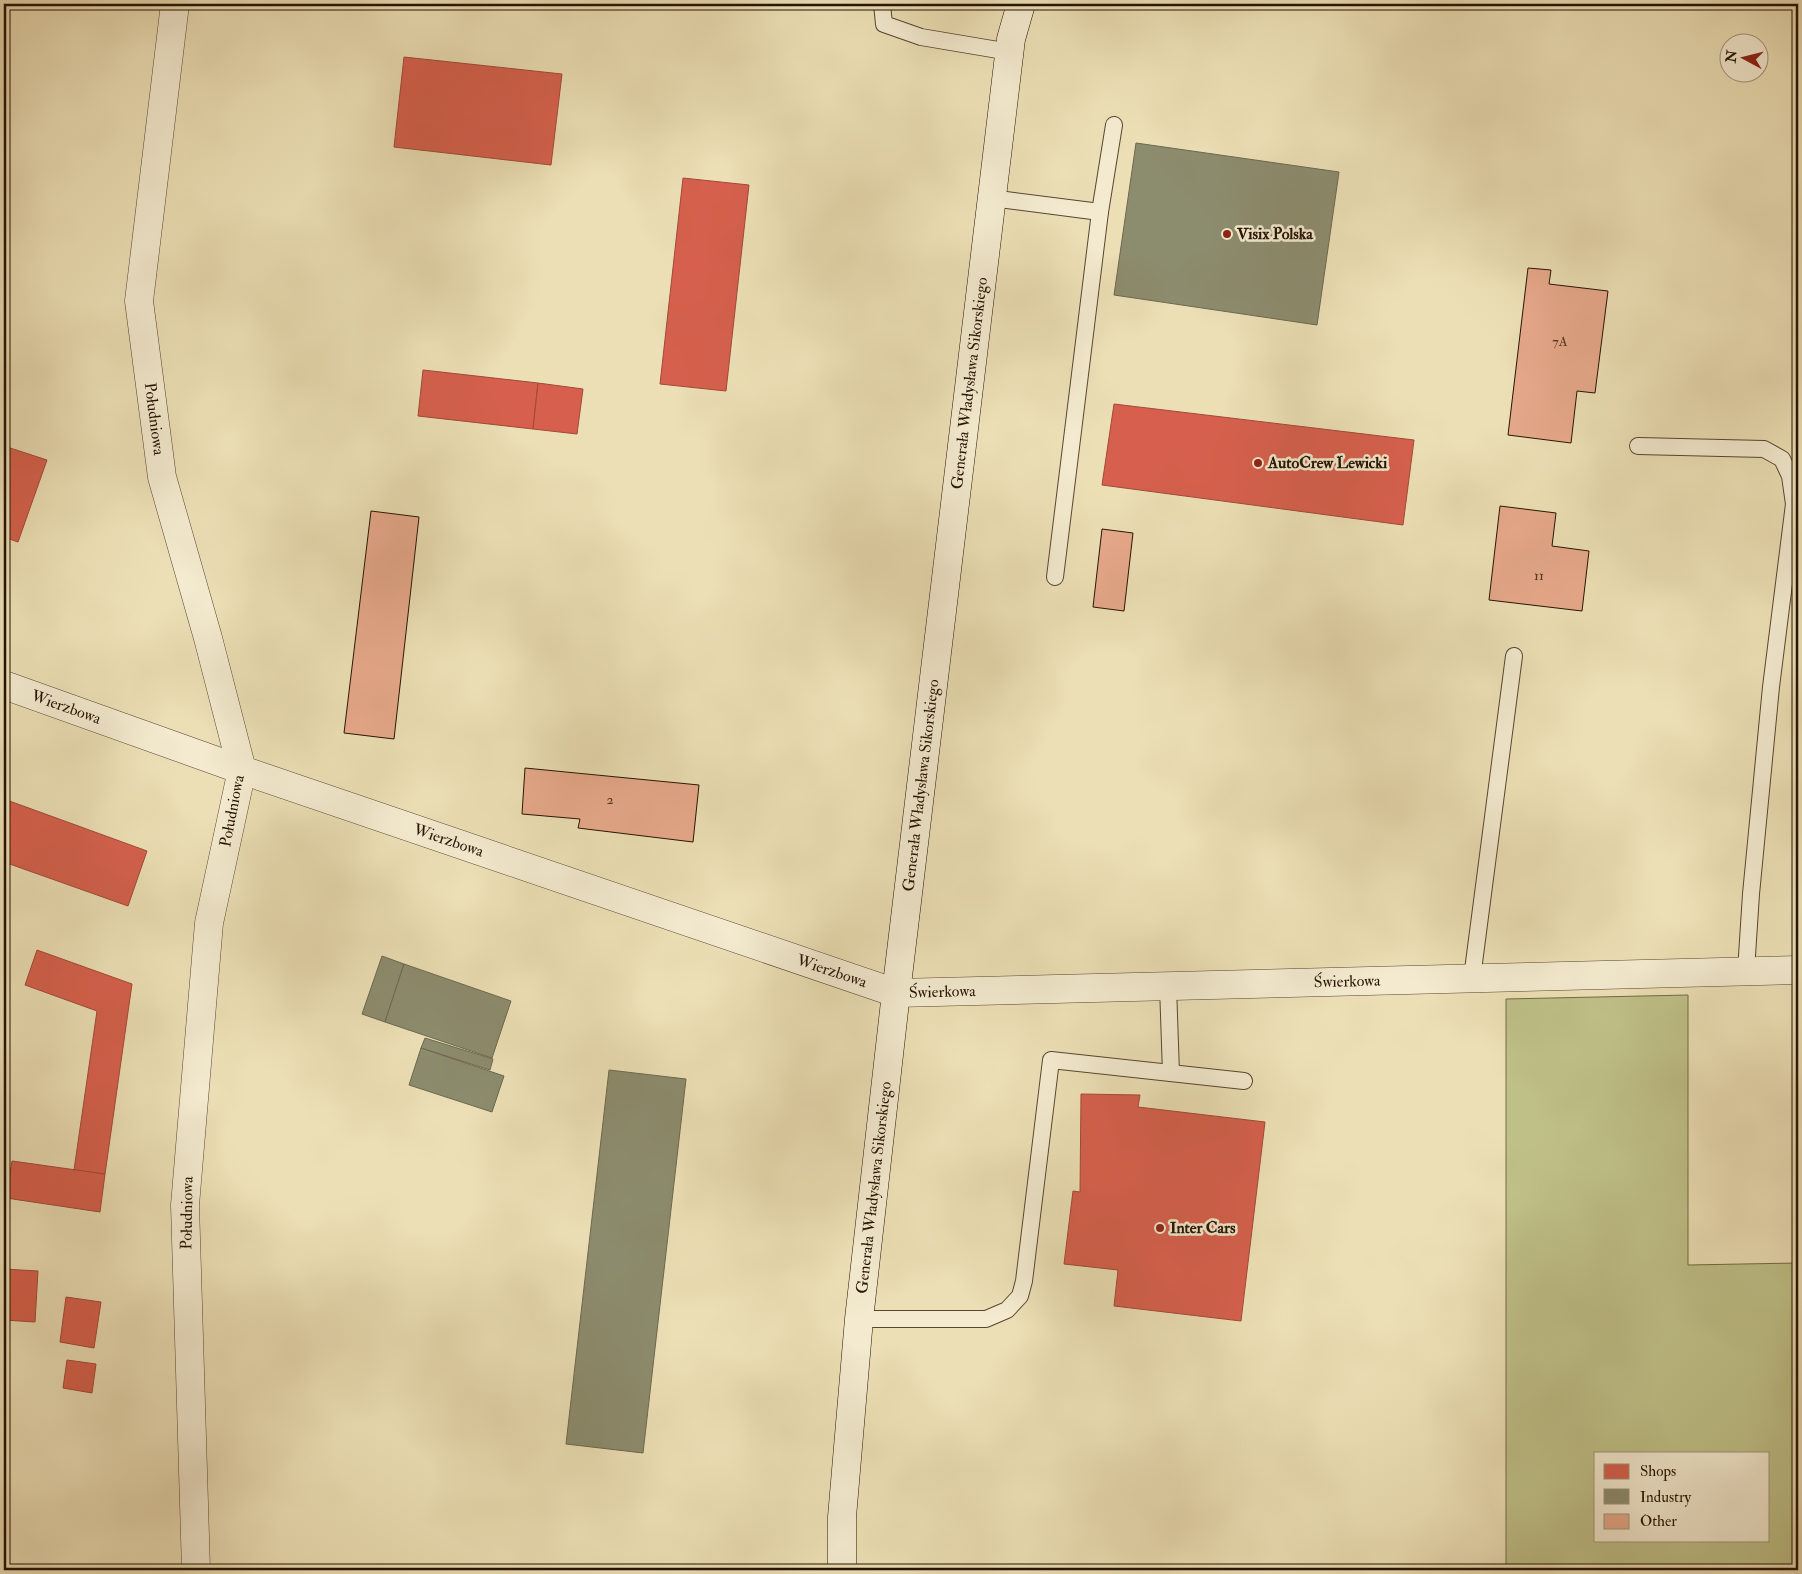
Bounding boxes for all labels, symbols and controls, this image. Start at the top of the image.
north arrow [1720,32,1770,82]
text: N [1722,49,1741,65]
place label: Visix Polska [1236,224,1313,244]
marker: Visix Polska [1221,228,1233,240]
street label: Generała Władysława Sikorskiego [947,276,992,490]
house number: 7A [1552,333,1568,350]
street label: Południowa [140,381,169,457]
place label: AutoCrew Lewicki [1267,453,1388,473]
marker: AutoCrew Lewicki [1252,457,1264,469]
house number: 11 [1534,567,1544,584]
street label: Generała Władysława Sikorskiego [898,678,944,892]
street label: Wierzbowa [28,685,104,729]
street label: Południowa [215,773,249,849]
house number: 2 [606,791,614,808]
street label: Wierzbowa [410,819,487,862]
street label: Wierzbowa [793,950,870,992]
street label: Świerkowa [1313,971,1381,992]
street label: Świerkowa [909,981,976,1003]
street label: Generała Władysława Sikorskiego [852,1080,896,1295]
street label: Południowa [176,1176,198,1250]
place label: Inter Cars [1170,1218,1236,1238]
marker: Inter Cars [1154,1222,1166,1234]
legend [1594,1452,1770,1542]
text: Shops [1640,1462,1676,1482]
text: Industry [1640,1488,1691,1507]
text: Other [1640,1512,1677,1531]

